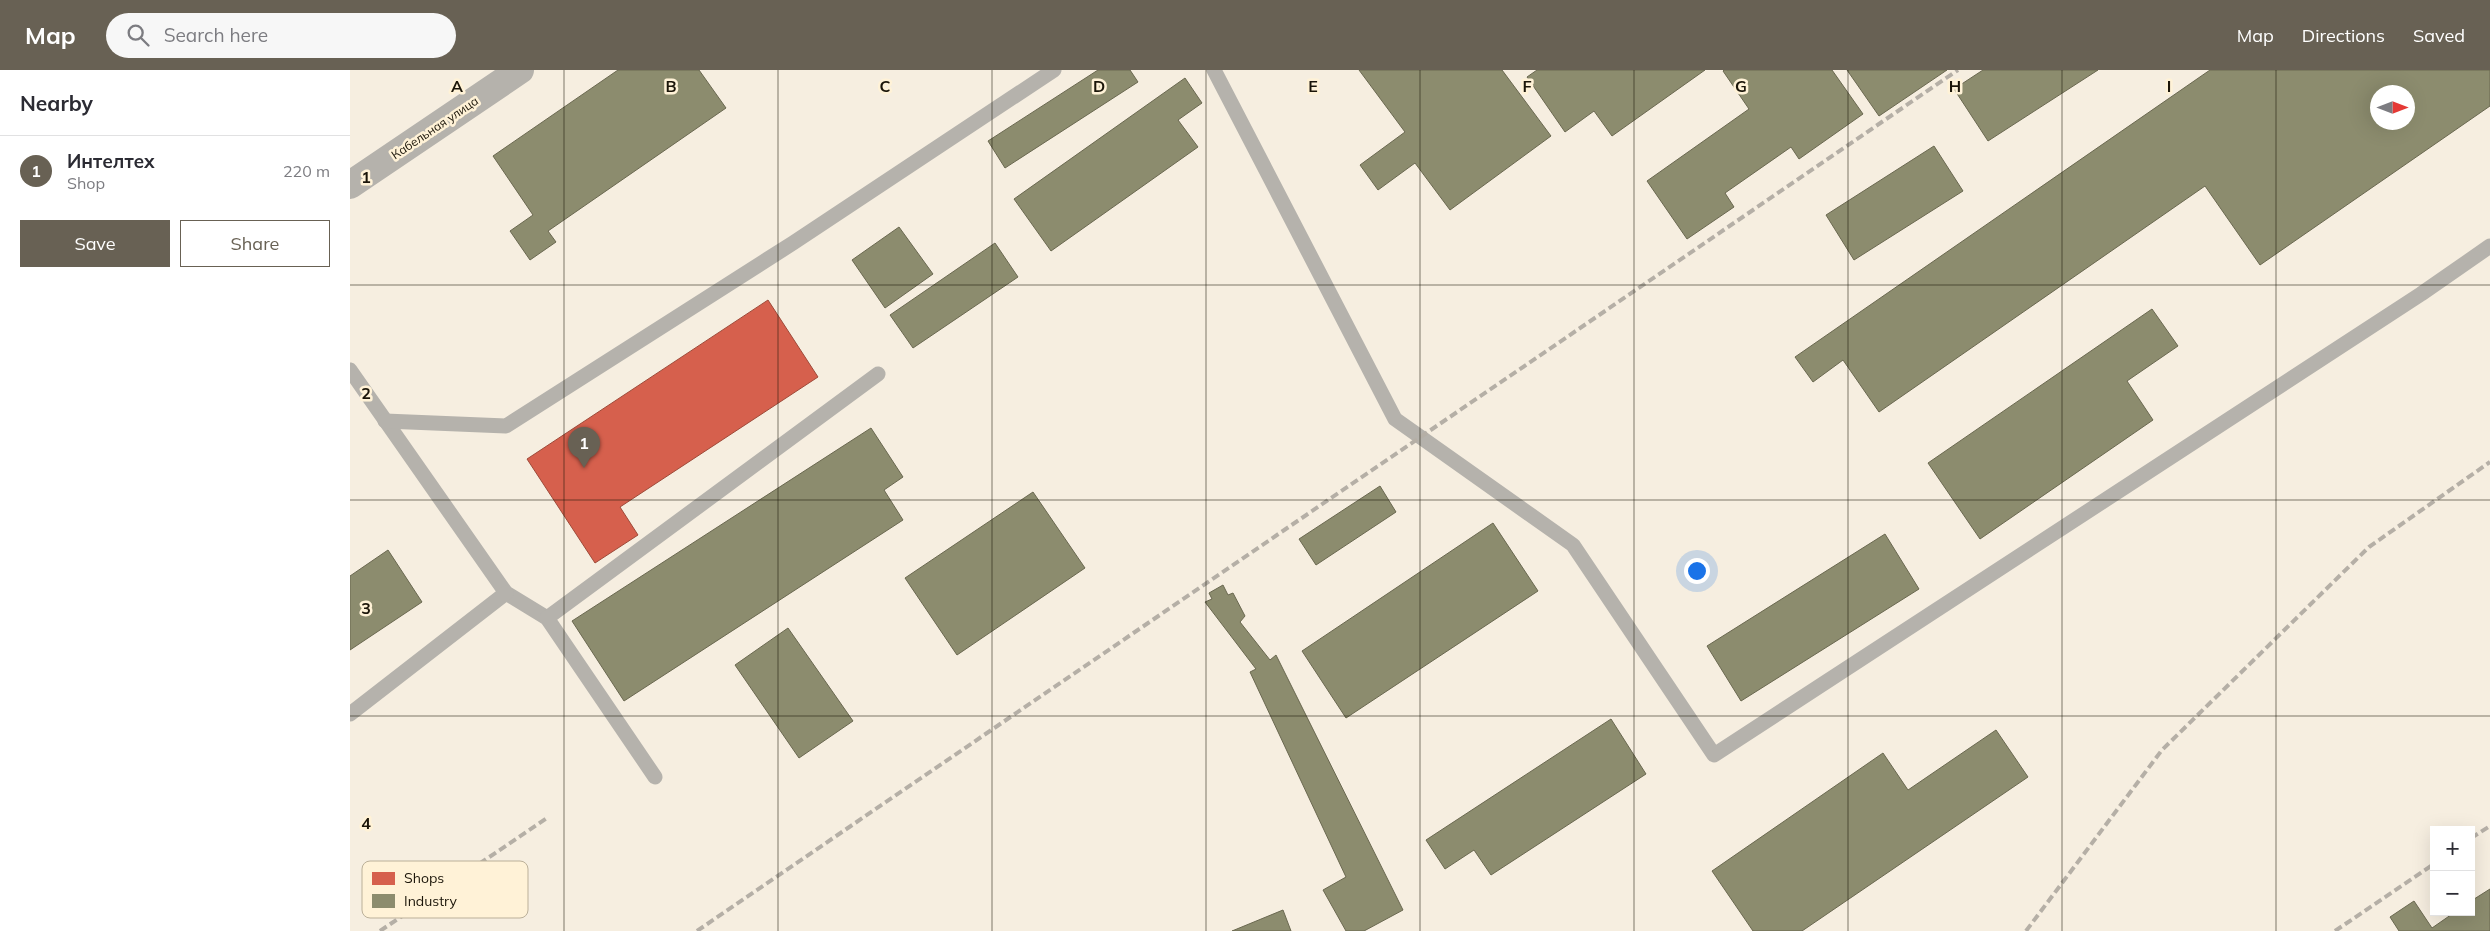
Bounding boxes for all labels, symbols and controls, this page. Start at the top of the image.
search box [106,13,456,58]
text: Map [25,20,76,50]
icon: search [124,21,152,49]
text: Search here [164,23,268,47]
text: Map [2237,24,2274,47]
text: Directions [2302,24,2385,47]
text: Saved [2413,24,2465,47]
text: A [451,76,463,96]
text: B [665,76,677,96]
text: C [880,76,891,96]
text: D [1093,76,1105,96]
text: E [1308,76,1318,96]
text: F [1522,76,1532,96]
text: G [1735,76,1747,96]
text: H [1949,76,1961,96]
text: I [2167,76,2171,96]
north arrow [2370,85,2415,130]
text: Nearby [20,90,93,116]
street label: Кабельная улица [388,93,481,162]
text: Интелтех [67,149,155,173]
text: 1 [31,161,41,181]
text: 220 m [283,161,330,181]
text: 1 [361,167,371,187]
text: Shop [67,173,105,193]
button: Save [20,220,170,267]
button: Share [180,220,330,267]
text: 2 [361,383,371,403]
pin: 1 [568,427,600,468]
your location [1684,558,1710,584]
text: 3 [361,598,371,618]
text: 4 [361,813,371,833]
map controls [2430,826,2475,916]
button: + [2430,826,2475,871]
legend [362,861,528,918]
text: Shops [404,869,444,887]
button: − [2430,871,2475,916]
text: Industry [404,892,458,910]

